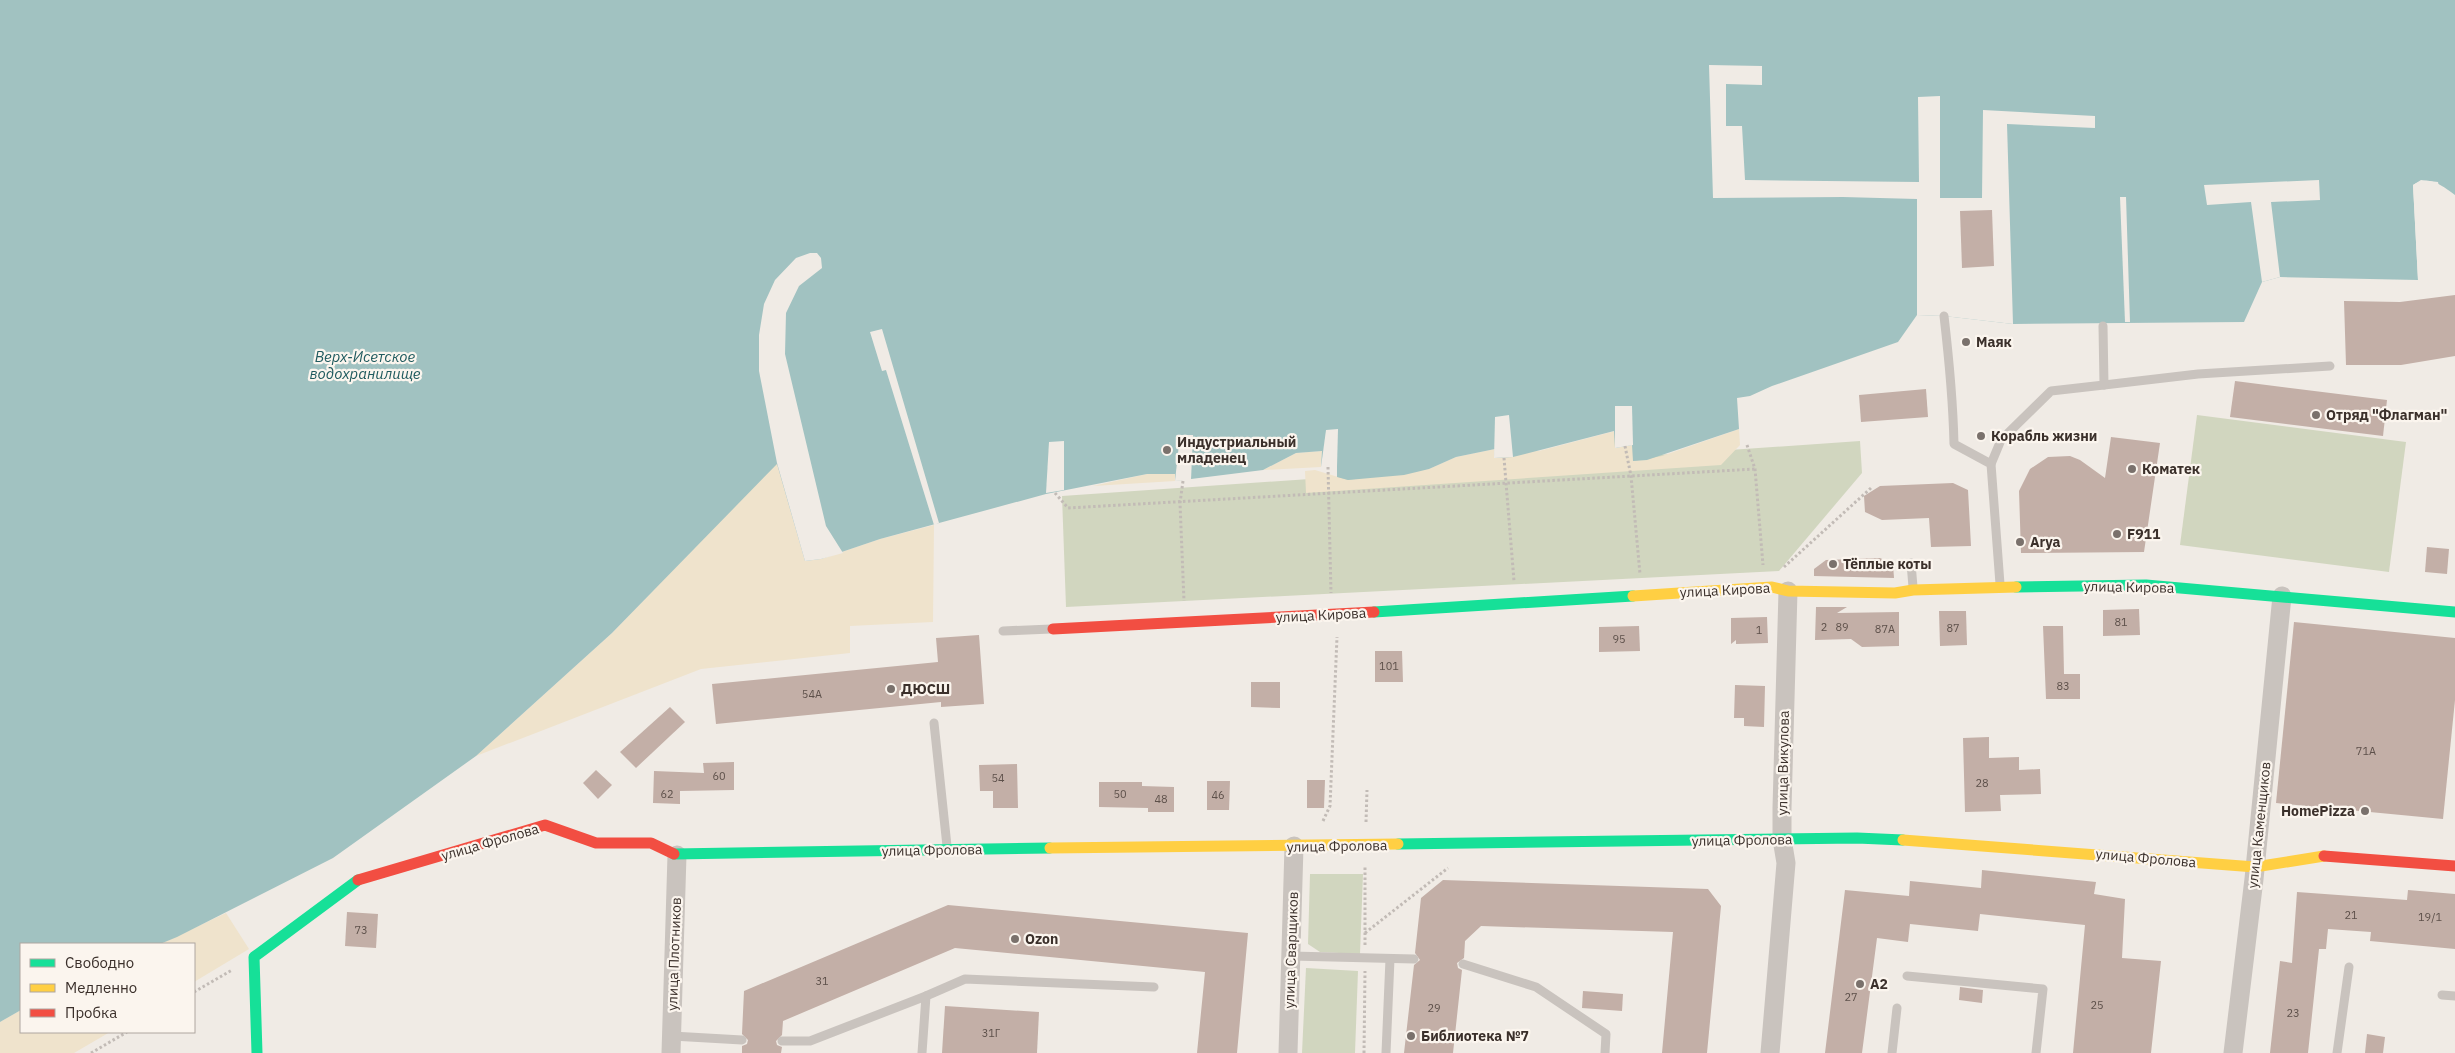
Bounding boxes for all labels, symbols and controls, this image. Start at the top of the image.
place label: Маяк [1976,333,2012,351]
marker: Маяк [1960,336,1972,348]
water label: Верх-Исетское водохранилище [309,347,421,383]
place label: Отряд "Флагман" [2326,406,2447,424]
marker: Отряд "Флагман" [2310,409,2322,421]
place label: Корабль жизни [1991,427,2097,445]
marker: Корабль жизни [1975,430,1987,442]
place label: Индустриальный младенец [1177,433,1296,467]
marker: Индустриальный младенец [1161,444,1173,456]
place label: Коматек [2142,460,2200,478]
marker: Коматек [2126,463,2138,475]
place label: F911 [2127,525,2161,543]
marker: F911 [2111,528,2123,540]
place label: Arya [2030,533,2061,551]
marker: Arya [2014,536,2026,548]
place label: Тёплые коты [1843,555,1932,573]
marker: Тёплые коты [1827,558,1839,570]
street label: улица Кирова [2084,577,2175,597]
street label: улица Кирова [1679,579,1771,601]
street label: улица Кирова [1275,604,1367,626]
house number: 81 [2114,615,2128,629]
house number: 2 [1821,620,1827,634]
house number: 89 [1835,620,1849,634]
house number: 87 [1946,621,1960,635]
house number: 87А [1875,622,1895,636]
house number: 1 [1756,623,1763,637]
house number: 95 [1612,632,1626,646]
house number: 101 [1379,659,1399,673]
house number: 83 [2056,679,2070,693]
place label: ДЮСШ [901,680,950,698]
marker: ДЮСШ [885,683,897,695]
house number: 54А [802,687,822,701]
street label: улица Викулова [1773,710,1793,816]
house number: 71А [2356,744,2376,758]
street label: улица Каменщиков [2243,761,2275,889]
house number: 60 [712,769,726,783]
house number: 54 [991,771,1005,785]
house number: 28 [1975,776,1989,790]
house number: 62 [660,787,674,801]
house number: 50 [1113,787,1127,801]
house number: 46 [1211,788,1225,802]
house number: 48 [1154,792,1168,806]
place label: HomePizza [2281,802,2355,820]
marker: HomePizza [2359,805,2371,817]
street label: улица Фролова [439,819,541,865]
street label: улица Фролова [1691,830,1793,850]
street label: улица Фролова [1286,836,1388,856]
street label: улица Фролова [881,840,983,860]
street label: улица Фролова [2095,845,2197,871]
street label: улица Сварщиков [1280,891,1302,1009]
street label: улица Плотников [663,897,685,1011]
house number: 21 [2344,908,2358,922]
house number: 19/1 [2418,910,2442,924]
house number: 73 [354,923,368,937]
place label: Ozon [1025,930,1058,948]
marker: Ozon [1009,933,1021,945]
legend [20,943,195,1033]
text: Свободно [65,953,134,972]
house number: 31 [815,974,829,988]
place label: А2 [1870,975,1888,993]
text: Медленно [65,978,137,997]
marker: А2 [1854,978,1866,990]
house number: 27 [1844,990,1858,1004]
house number: 25 [2090,998,2104,1012]
house number: 29 [1427,1001,1441,1015]
text: Пробка [65,1003,117,1022]
house number: 23 [2286,1006,2300,1020]
house number: 31Г [982,1026,1001,1040]
place label: Библиотека №7 [1421,1027,1529,1045]
marker: Библиотека №7 [1405,1030,1417,1042]

